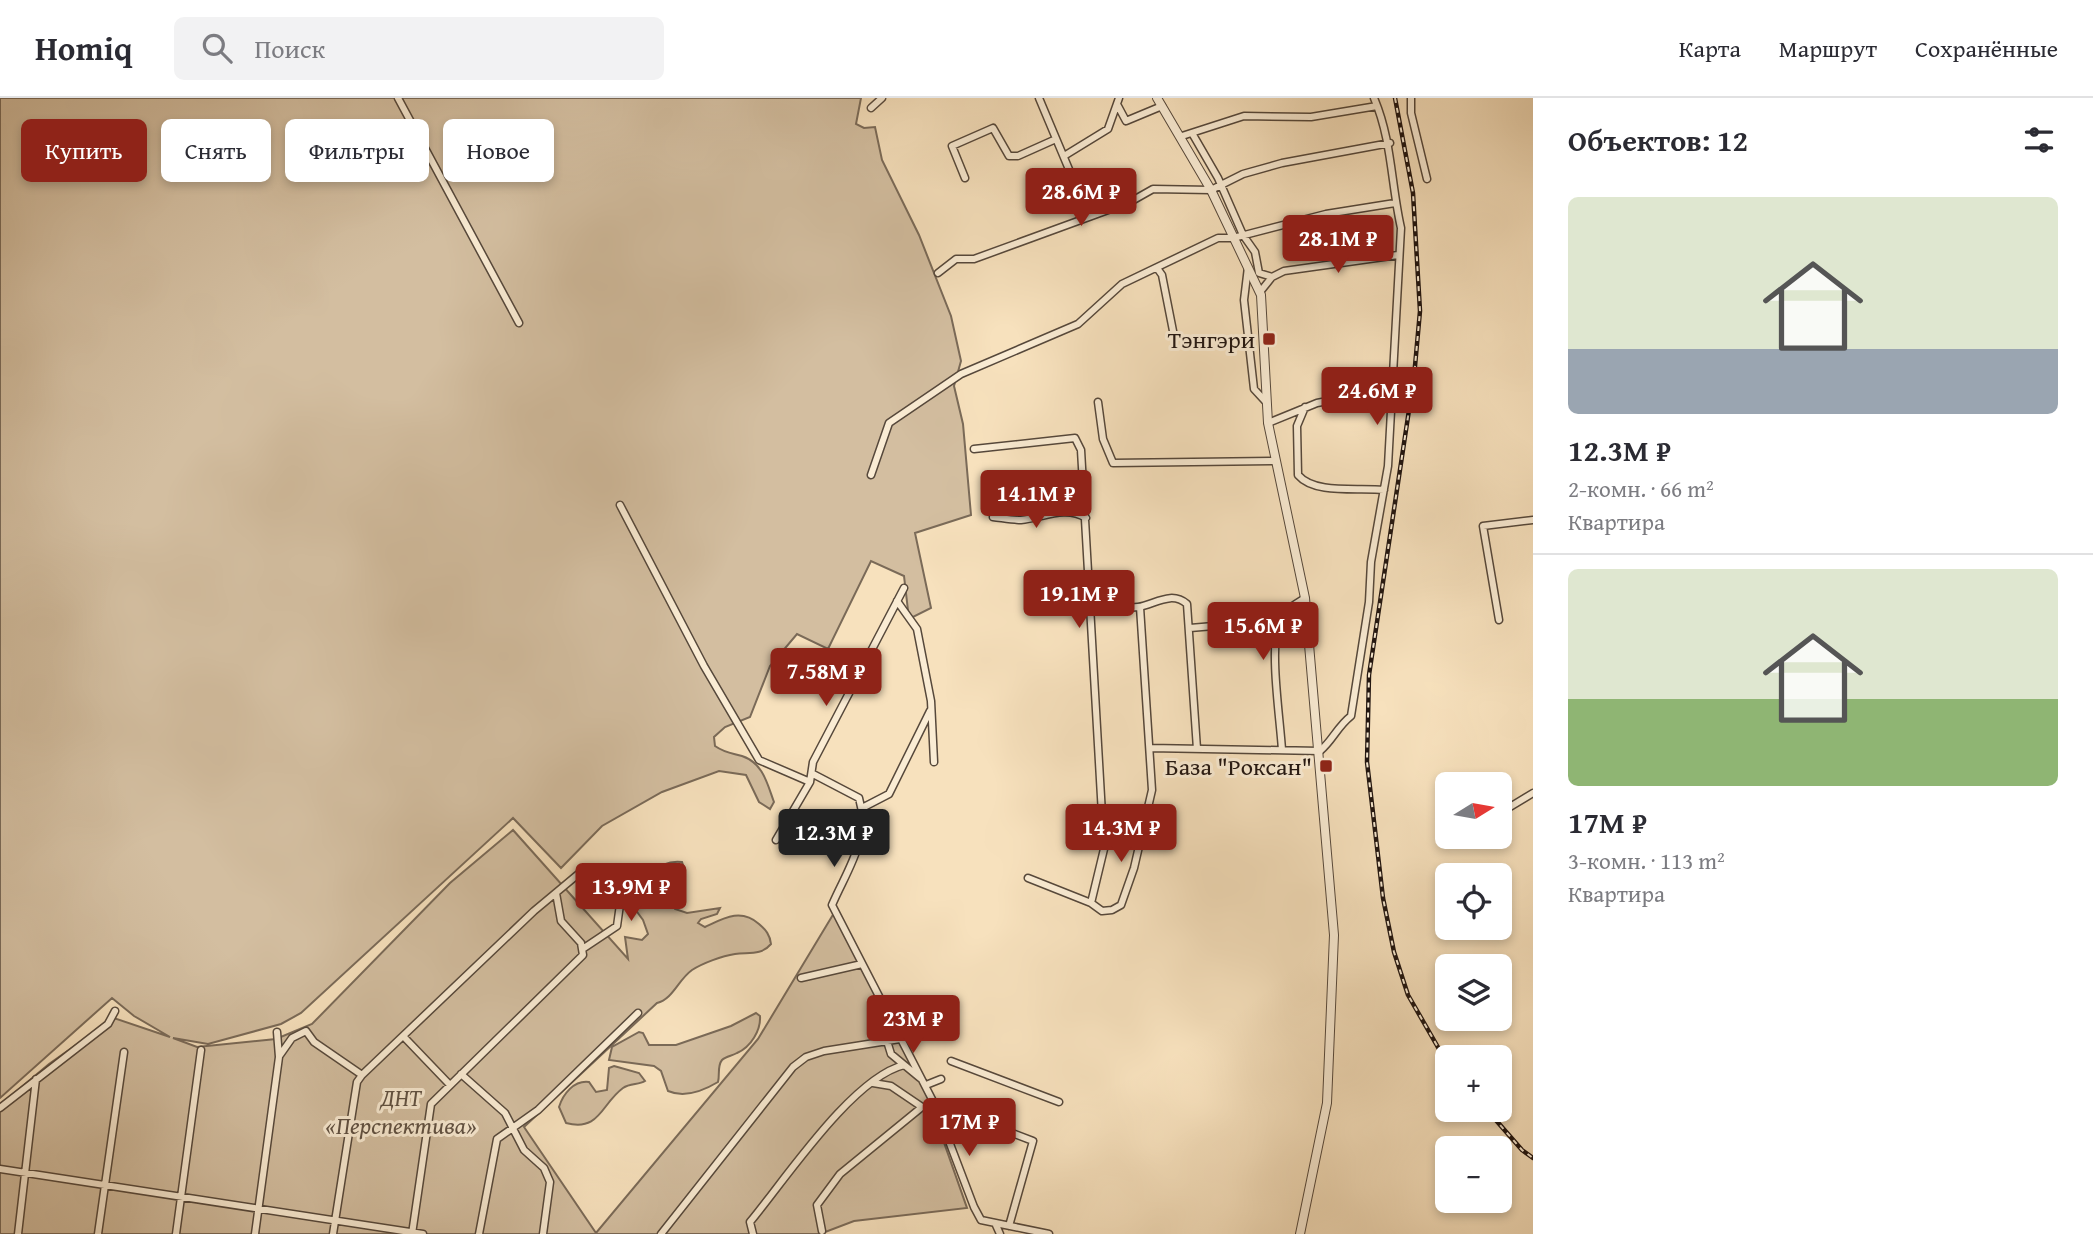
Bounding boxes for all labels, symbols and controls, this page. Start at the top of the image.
search box [174,17,664,80]
text: Homiq [35,24,132,72]
icon: search [198,29,236,67]
text: Поиск [254,29,325,68]
text: Карта [1679,31,1741,66]
text: Маршрут [1779,31,1877,66]
text: Сохранённые [1915,31,2058,66]
text: Объектов: 12 [1568,118,1748,162]
chip: Купить [21,119,147,182]
chip: Снять [161,119,271,182]
chip: Фильтры [285,119,429,182]
chip: Новое [443,119,554,182]
icon: filters [2020,121,2058,159]
pin: 28.6M ₽ [1016,169,1146,228]
text: 28.6M ₽ [1041,174,1121,207]
pin: 28.1M ₽ [1273,216,1403,275]
text: 28.1M ₽ [1298,221,1378,254]
icon: home [1750,243,1876,369]
place label: Тэнгэри [1168,322,1255,357]
marker: Тэнгэри [1261,331,1277,347]
pin: 24.6M ₽ [1312,368,1442,427]
text: 24.6M ₽ [1337,373,1417,406]
text: 12.3M ₽ [1568,428,1671,472]
pin: 14.1M ₽ [971,470,1101,530]
text: 2-комн. · 66 m² [1568,472,1714,505]
text: 14.1M ₽ [996,476,1076,509]
text: Квартира [1568,505,1665,538]
pin: 19.1M ₽ [1014,570,1144,630]
text: 19.1M ₽ [1039,576,1119,609]
pin: 15.6M ₽ [1198,602,1328,662]
text: 15.6M ₽ [1223,608,1303,641]
icon: home [1750,615,1876,741]
pin: 7.58M ₽ [761,648,891,708]
text: 7.58M ₽ [786,654,866,687]
place label: База "Роксан" [1165,749,1312,784]
marker: База "Роксан" [1318,758,1334,774]
north arrow [1435,772,1512,849]
map controls [1435,772,1512,1213]
text: 17M ₽ [1568,800,1647,844]
pin: 14.3M ₽ [1056,804,1186,864]
pin: 12.3M ₽ [769,810,899,869]
text: 14.3M ₽ [1081,810,1161,843]
text: 12.3M ₽ [794,815,874,848]
text: 3-комн. · 113 m² [1568,844,1725,877]
button: locate [1435,863,1512,940]
pin: 13.9M ₽ [566,864,696,923]
text: 13.9M ₽ [591,869,671,902]
text: Квартира [1568,877,1665,910]
button: layers [1435,954,1512,1031]
pin: 23M ₽ [864,996,962,1055]
text: 23M ₽ [883,1001,943,1034]
button: + [1435,1045,1512,1122]
park label: ДНТ «Перспектива» [325,1080,477,1143]
pin: 17M ₽ [920,1098,1018,1158]
text: 17M ₽ [939,1104,999,1137]
button: − [1435,1136,1512,1213]

